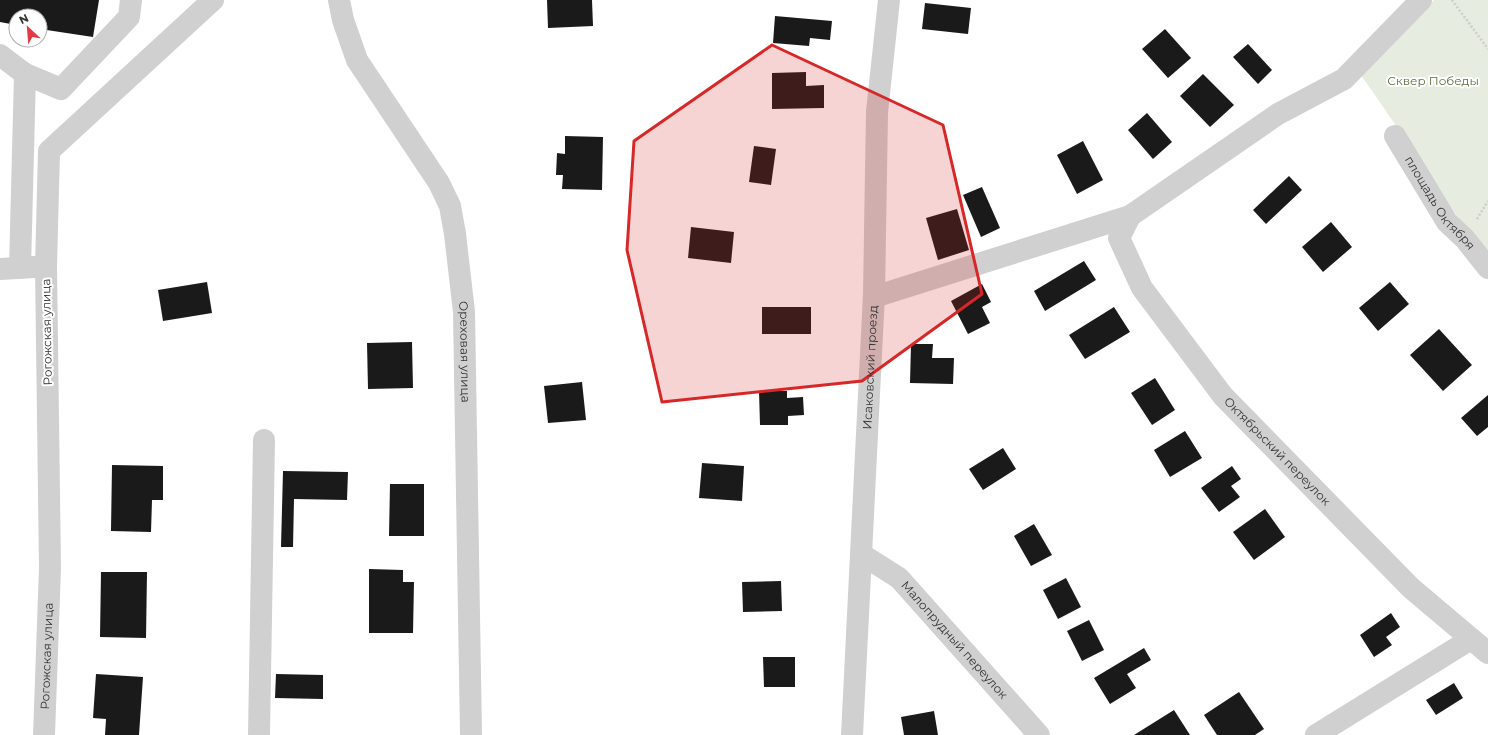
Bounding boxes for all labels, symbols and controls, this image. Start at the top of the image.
north arrow [8,8,48,48]
text: N [17,11,31,27]
park label: Сквер Победы [1387,73,1479,88]
street label: площадь Октября [1402,153,1479,253]
street label: Рогожская улица [38,278,55,386]
street label: Ореховая улица [456,300,474,403]
street label: Исаковский проезд [859,305,880,430]
street label: Октябрьский переулок [1221,394,1334,508]
street label: Малопрудный переулок [898,578,1011,702]
street label: Рогожская улица [37,602,56,710]

